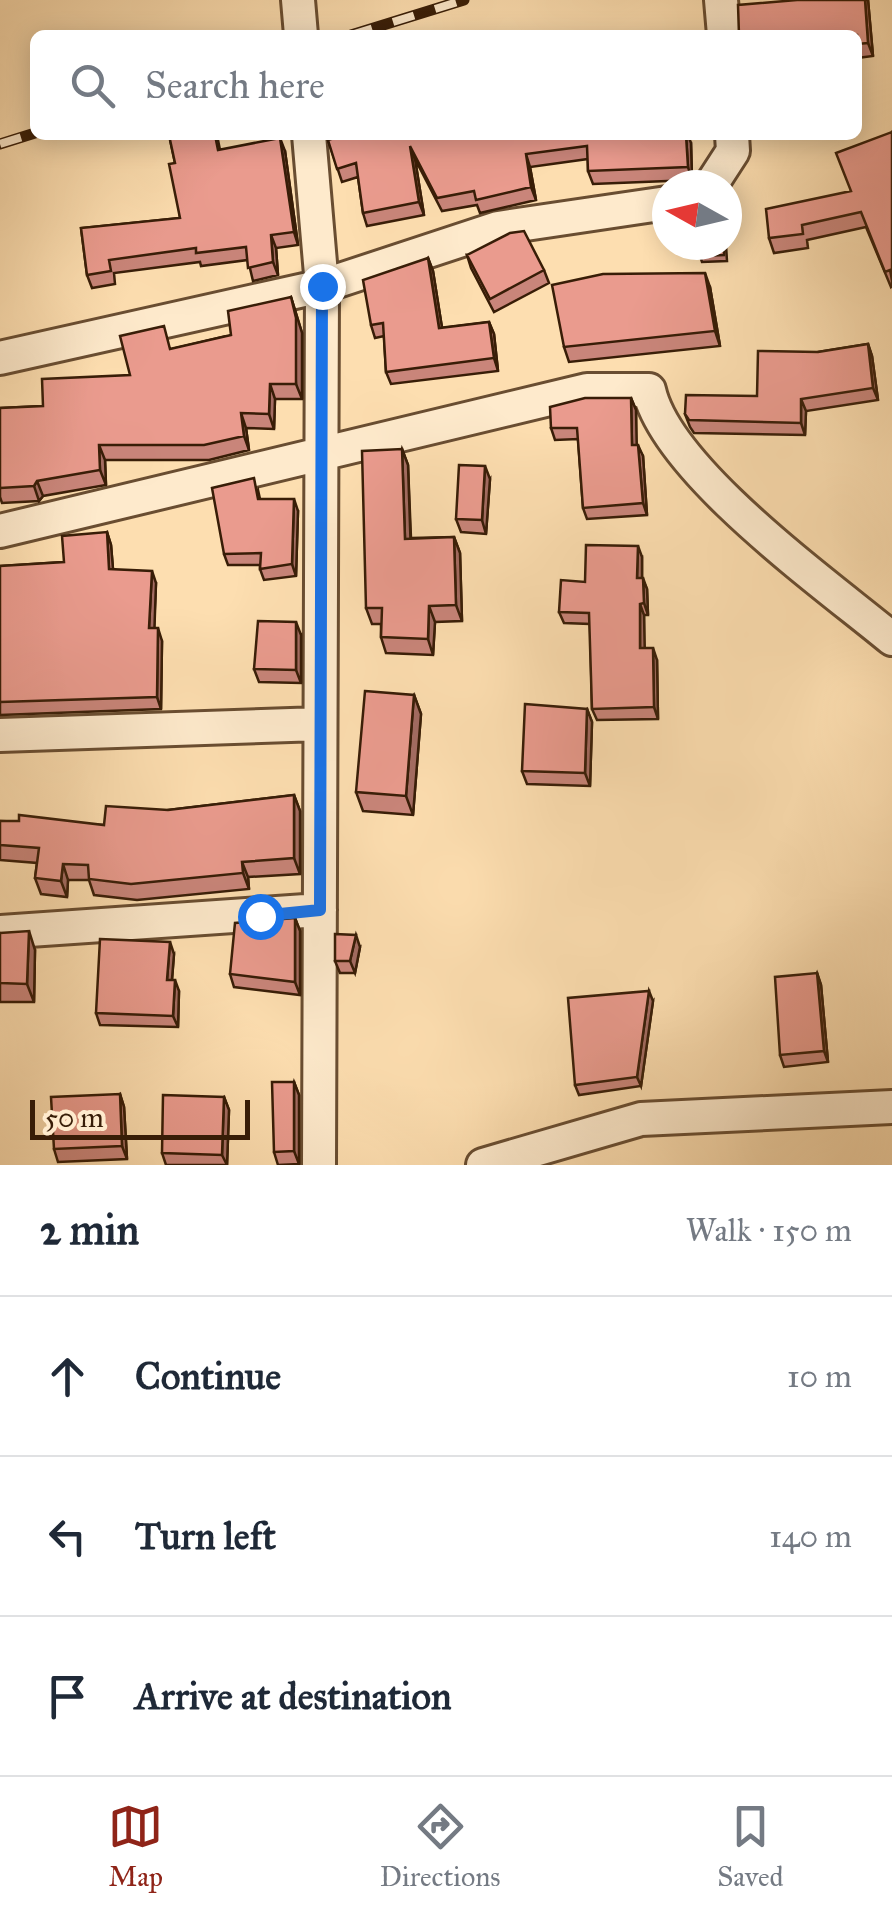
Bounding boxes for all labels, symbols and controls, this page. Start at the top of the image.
search box [30,30,862,140]
icon: search [65,58,120,113]
text: Search here [145,62,325,108]
north arrow [652,170,742,260]
route end [300,264,346,310]
route start [238,894,284,940]
scale bar [30,1095,250,1140]
text: 50 m [45,1100,104,1135]
text: 2 min [40,1204,139,1256]
text: Walk · 150 m [686,1211,852,1250]
icon: ahead [40,1349,95,1404]
text: Continue [135,1353,281,1399]
text: 10 m [787,1357,852,1396]
icon: left [40,1509,95,1564]
text: Turn left [135,1513,276,1559]
text: 140 m [769,1517,852,1556]
icon: arrive [40,1669,95,1724]
text: Arrive at destination [135,1673,452,1719]
tab: Map [108,1799,163,1894]
tab: Directions [380,1799,501,1894]
tab: Saved [717,1799,784,1894]

